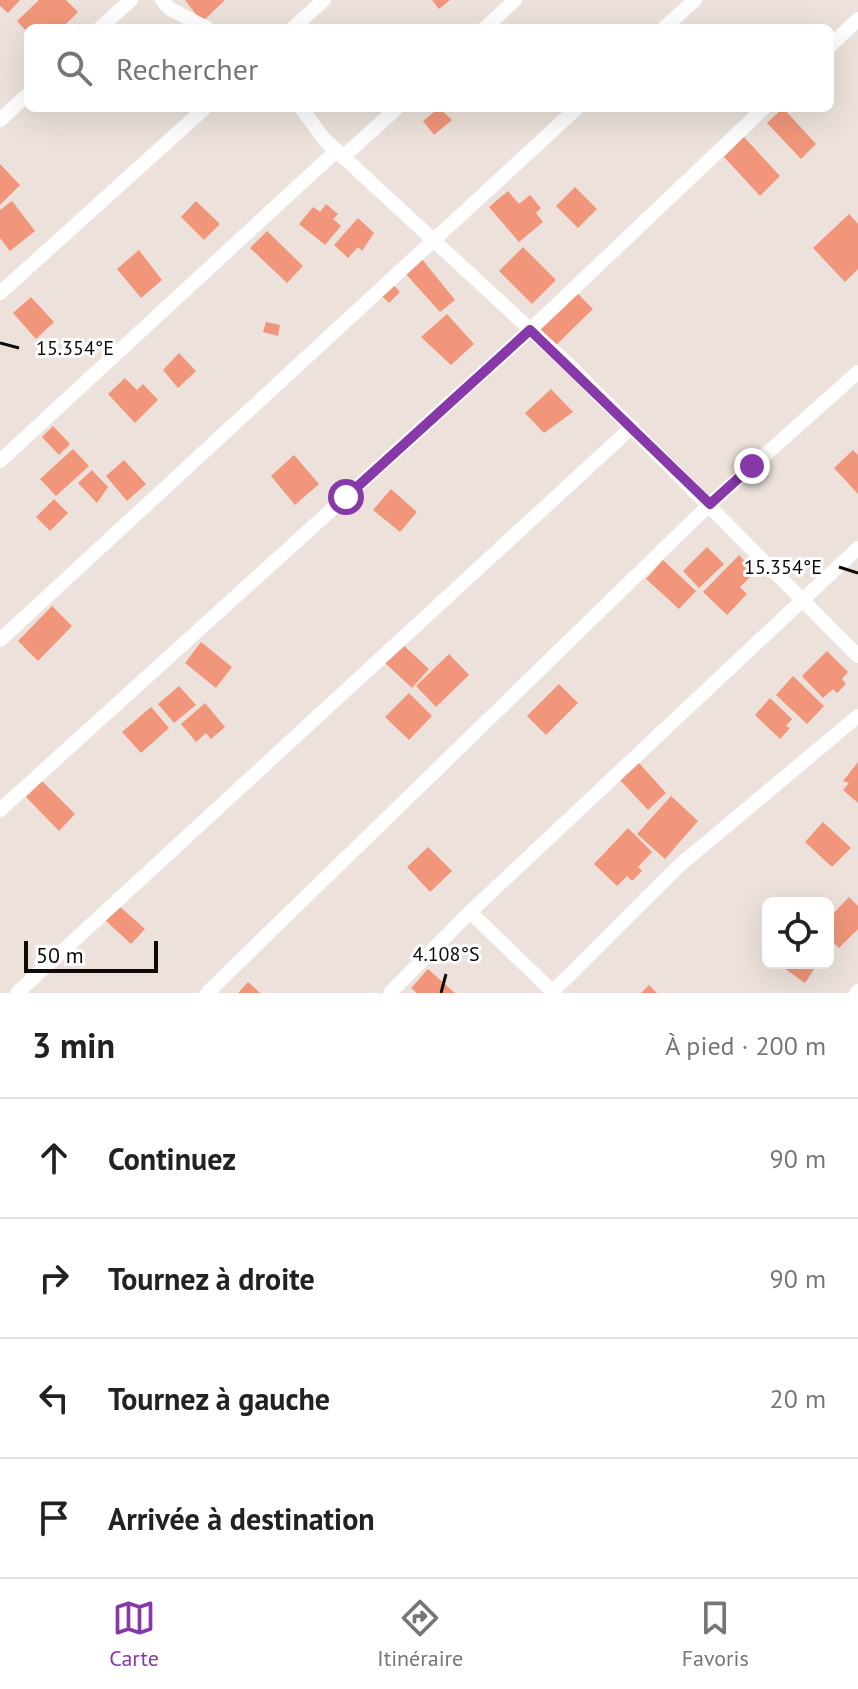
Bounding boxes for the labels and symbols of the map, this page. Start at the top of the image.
text: 15.354°E [36,335,114,361]
route end [734,448,770,484]
route start [328,479,364,515]
text: 15.354°E [744,554,822,580]
scale bar [24,937,158,973]
text: 4.108°S [413,941,480,967]

